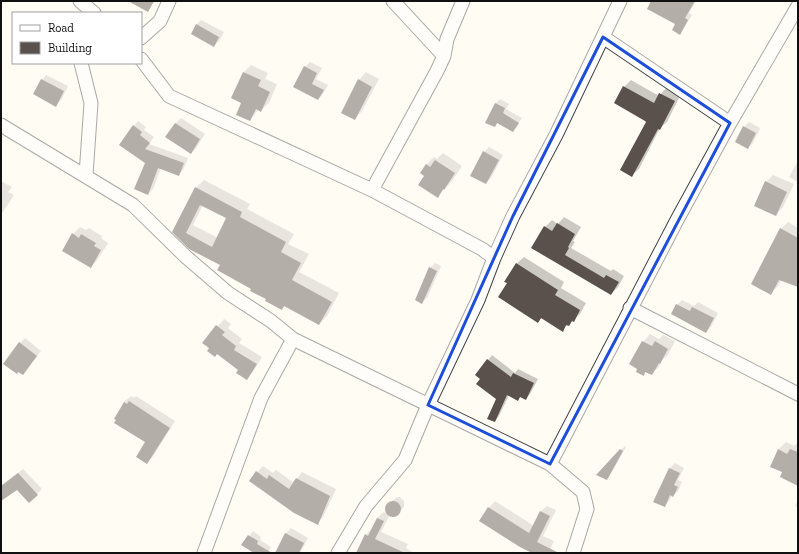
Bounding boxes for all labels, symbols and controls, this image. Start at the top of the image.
legend [12,12,142,64]
text: Road [48,21,74,35]
text: Building [48,41,92,55]

